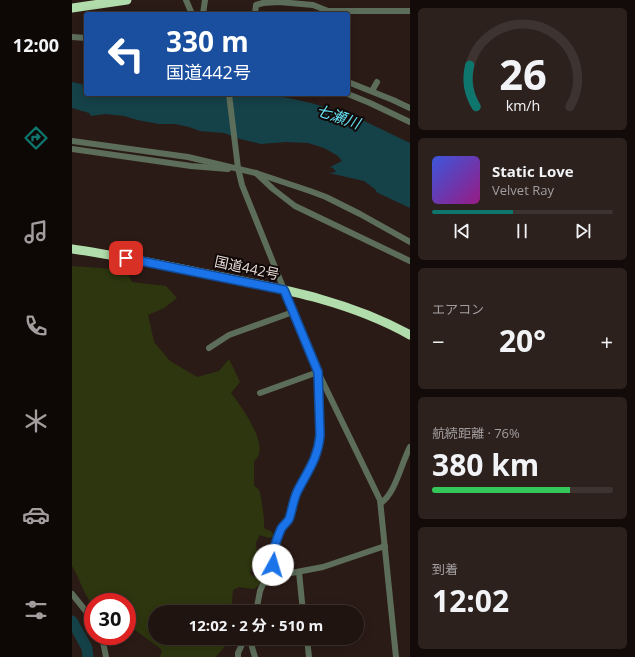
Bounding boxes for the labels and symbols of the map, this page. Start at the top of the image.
water label: 七瀬川 [314,99,365,133]
pin [109,241,143,275]
street label: 国道442号 [213,251,281,284]
position arrow [252,544,294,586]
speed limit sign: 30 [84,593,136,645]

